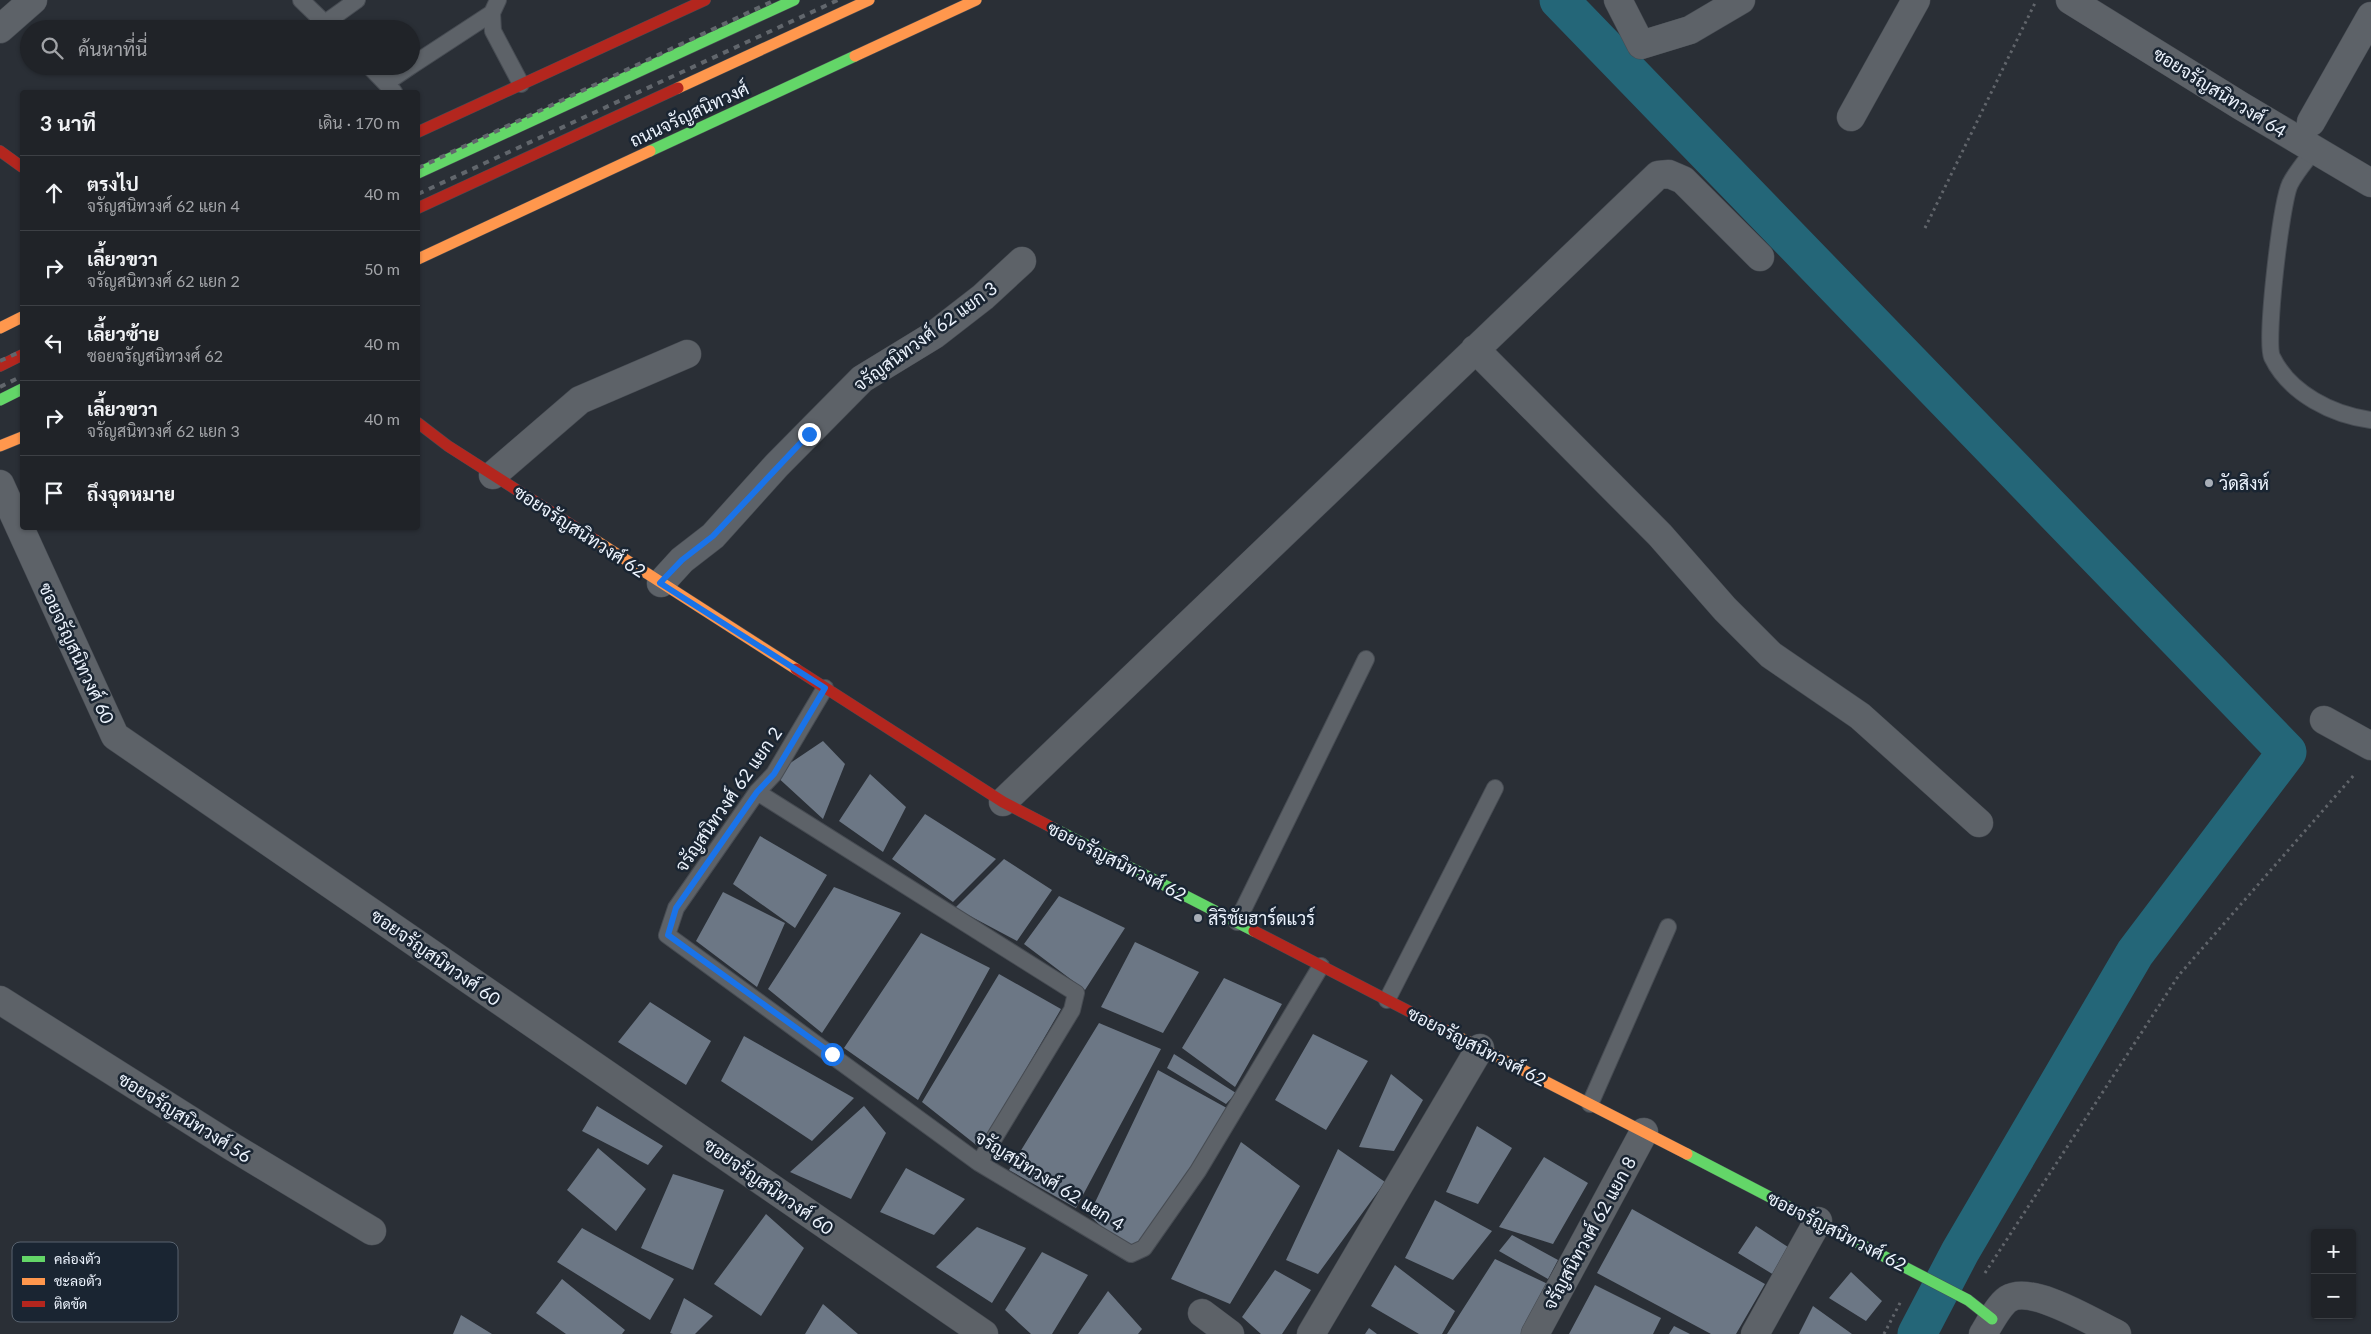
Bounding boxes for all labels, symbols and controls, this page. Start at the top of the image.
search box [20,20,420,75]
icon: search [38,34,66,62]
text: ค้นหาที่นี่ [78,37,147,60]
street label: ซอยจรัญสนิทวงศ์ 64 [2149,41,2291,143]
street label: ถนนจรัญสนิทวงศ์ [625,76,753,152]
text: 3 นาที [40,110,96,135]
text: เดิน · 170 m [318,113,400,132]
text: ตรงไป [87,172,139,195]
icon: ahead [40,179,68,207]
text: 40 m [364,184,400,203]
text: จรัญสนิทวงศ์ 62 แยก 4 [87,196,240,215]
text: เลี้ยวขวา [87,247,158,270]
icon: right [40,254,68,282]
text: 50 m [364,259,400,278]
text: จรัญสนิทวงศ์ 62 แยก 2 [87,271,240,290]
street label: จรัญสนิทวงศ์ 62 แยก 3 [848,276,1002,396]
text: เลี้ยวซ้าย [87,322,159,345]
icon: left [40,329,68,357]
text: 40 m [364,334,400,353]
text: ซอยจรัญสนิทวงศ์ 62 [87,346,223,365]
text: เลี้ยวขวา [87,397,158,420]
icon: right [40,404,68,432]
text: 40 m [364,409,400,428]
text: จรัญสนิทวงศ์ 62 แยก 3 [87,421,240,440]
route end [798,423,821,446]
place label: วัดสิงห์ [2219,471,2269,494]
marker: วัดสิงห์ [2203,477,2215,489]
icon: arrive [40,479,68,507]
street label: ซอยจรัญสนิทวงศ์ 62 [509,479,651,583]
text: ถึงจุดหมาย [87,482,175,505]
street label: ซอยจรัญสนิทวงศ์ 60 [34,579,120,727]
street label: จรัญสนิทวงศ์ 62 แยก 2 [669,722,787,876]
street label: ซอยจรัญสนิทวงศ์ 62 [1043,816,1191,906]
street label: ซอยจรัญสนิทวงศ์ 60 [366,903,506,1011]
place label: สิริชัยฮาร์ดแวร์ [1208,906,1315,929]
marker: สิริชัยฮาร์ดแวร์ [1192,912,1204,924]
street label: ซอยจรัญสนิทวงศ์ 62 [1403,1001,1551,1091]
route start [821,1043,844,1066]
street label: ซอยจรัญสนิทวงศ์ 56 [114,1066,256,1168]
street label: จรัญสนิทวงศ์ 62 แยก 4 [971,1124,1129,1236]
street label: ซอยจรัญสนิทวงศ์ 60 [699,1132,839,1240]
street label: จรัญสนิทวงศ์ 62 แยก 8 [1537,1152,1641,1314]
street label: ซอยจรัญสนิทวงศ์ 62 [1763,1186,1911,1276]
map controls [2311,1229,2356,1319]
button: + [2311,1229,2356,1274]
legend [12,1242,178,1322]
text: คล่องตัว [54,1250,101,1267]
text: ชะลอตัว [54,1272,102,1289]
button: − [2311,1274,2356,1319]
text: ติดขัด [54,1295,87,1312]

